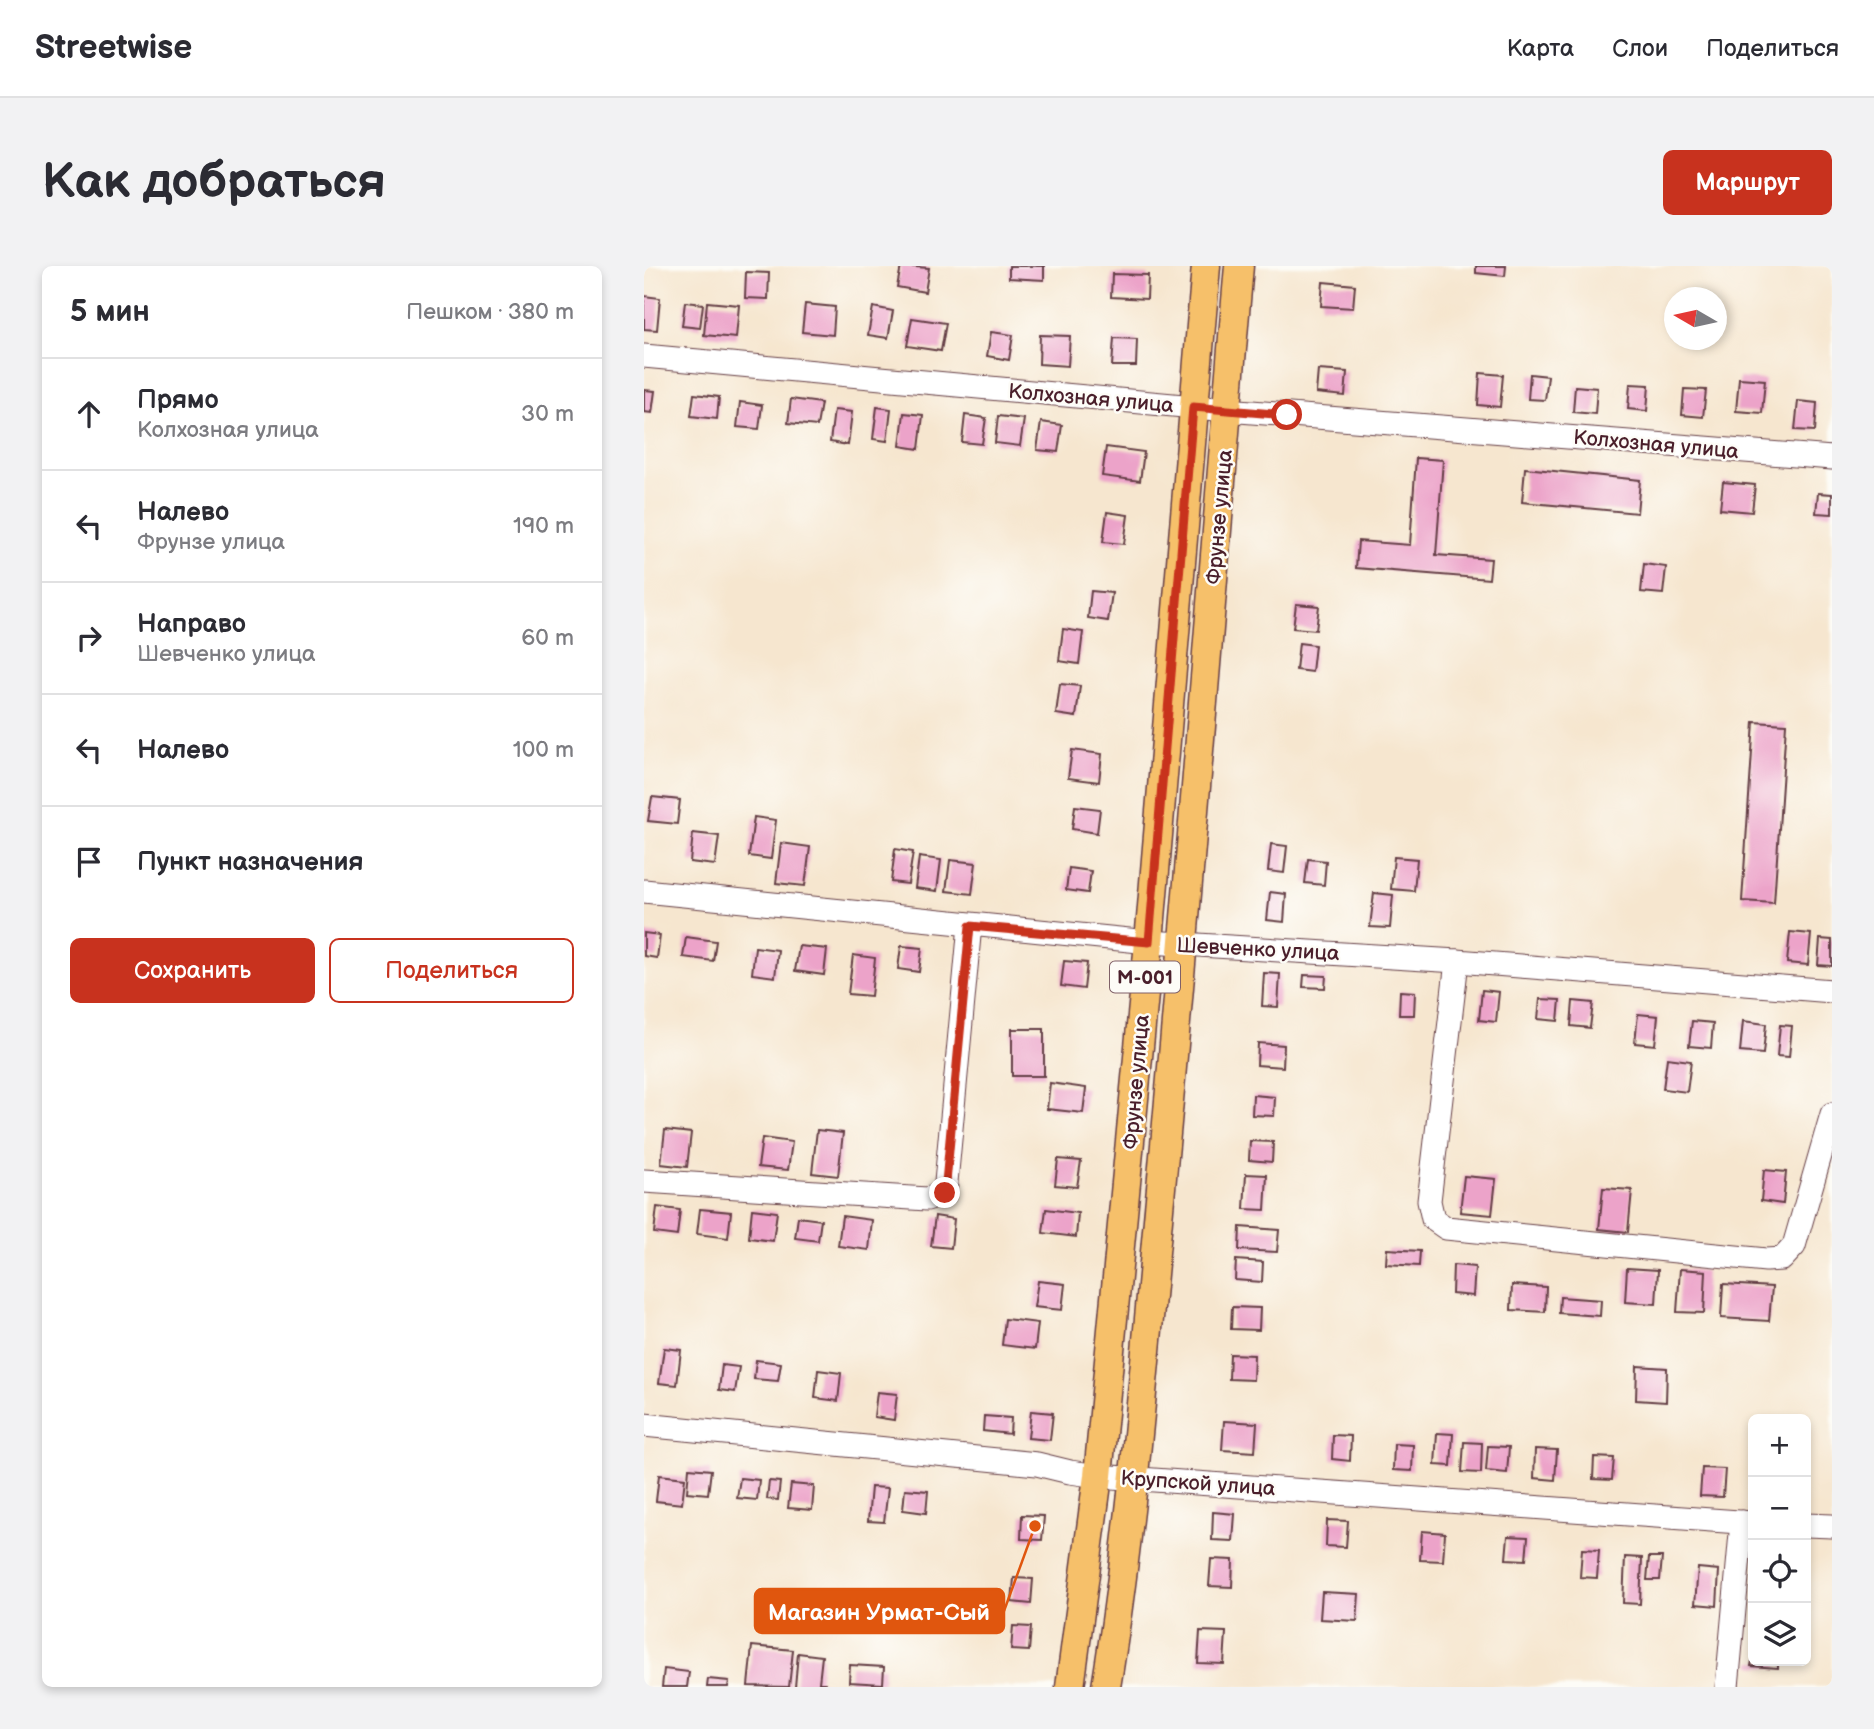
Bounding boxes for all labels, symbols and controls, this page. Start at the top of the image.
text: Streetwise [35,28,192,68]
text: Карта [1507,34,1574,63]
text: Слои [1612,34,1668,63]
text: Поделиться [1706,34,1839,63]
button: Маршрут [1663,150,1832,215]
text: Как добраться [42,153,386,212]
north arrow [1664,287,1727,350]
text: 5 мин [70,294,150,330]
text: Пешком · 380 m [406,298,574,326]
street label: Колхозная улица [1007,379,1175,418]
text: Прямо [137,385,219,416]
icon: ahead [70,395,108,433]
route start [1271,399,1302,430]
text: 30 m [521,400,574,428]
text: Колхозная улица [137,416,319,444]
street label: Колхозная улица [1572,425,1740,464]
street label: Фрунзе улица [1201,448,1238,586]
text: Налево [137,497,229,528]
icon: left [70,507,108,545]
text: 190 m [513,512,574,540]
text: Фрунзе улица [137,528,285,556]
text: Направо [137,609,246,640]
icon: right [70,619,108,657]
text: 60 m [521,624,574,652]
text: Шевченко улица [137,640,316,668]
icon: left [70,731,108,769]
text: Налево [137,735,229,766]
text: 100 m [513,736,574,764]
icon: arrive [70,843,108,881]
text: Пункт назначения [137,847,363,878]
street label: Шевченко улица [1176,933,1341,966]
button: Сохранить [70,938,315,1003]
button: Поделиться [329,938,574,1003]
road number: M-001 [1110,962,1180,992]
street label: Фрунзе улица [1118,1013,1155,1151]
route end [929,1177,960,1208]
map controls [1748,1414,1811,1666]
button: + [1748,1414,1811,1477]
street label: Крупской улица [1120,1466,1277,1501]
button: − [1748,1477,1811,1540]
button: locate [1748,1540,1811,1603]
callout: Магазин Урмат-Сый [755,1589,1004,1633]
text: Магазин Урмат-Сый [768,1599,990,1627]
button: layers [1748,1603,1811,1666]

